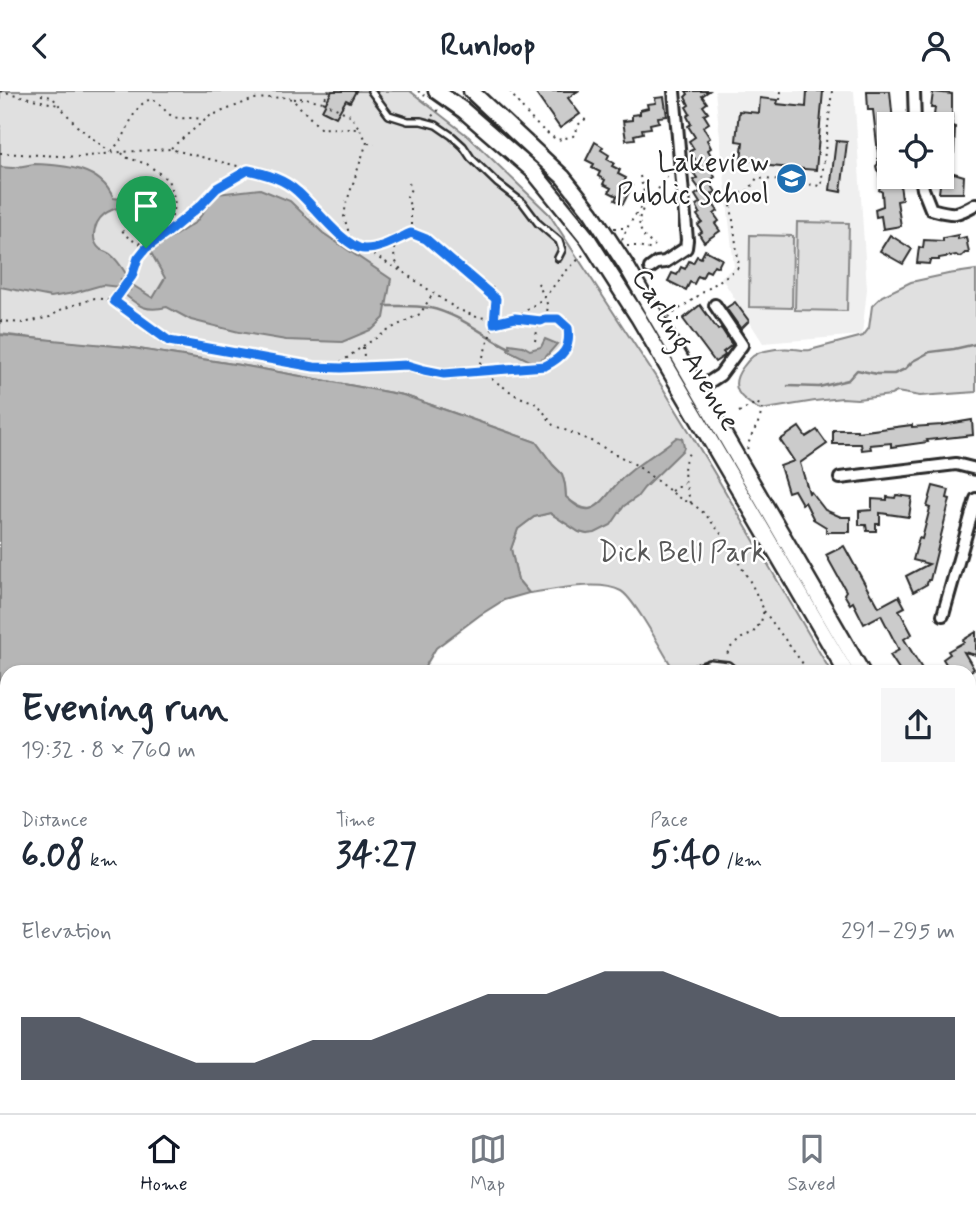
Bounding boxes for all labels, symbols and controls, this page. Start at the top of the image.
text: Runloop [440,25,536,67]
icon: back [21,27,59,65]
icon: person [917,27,955,65]
map controls [877,112,954,189]
button: locate [877,112,954,189]
place label: Lakeview Public School [616,145,769,214]
school or university icon: Lakeview Public School [775,162,809,196]
pin [116,176,176,248]
icon: arrive [127,187,165,225]
street label: Carling Avenue [619,262,748,439]
park label: Dick Bell Park [598,535,766,572]
text: Evening run [21,685,228,734]
button: share [881,688,955,762]
text: 19:32 · 8 × 760 m [21,736,196,766]
text: Distance [21,808,88,833]
text: Time [336,808,375,833]
text: Pace [650,808,688,833]
text: 6.08 [21,833,85,879]
text: 34:27 [336,833,417,879]
text: 5:40 [650,833,721,879]
text: km [85,848,118,873]
text: /km [721,848,762,873]
text: Elevation [21,917,112,947]
text: 291–295 m [841,917,955,947]
tab: Home [140,1130,188,1197]
tab: Map [469,1130,507,1197]
tab: Saved [788,1130,836,1197]

